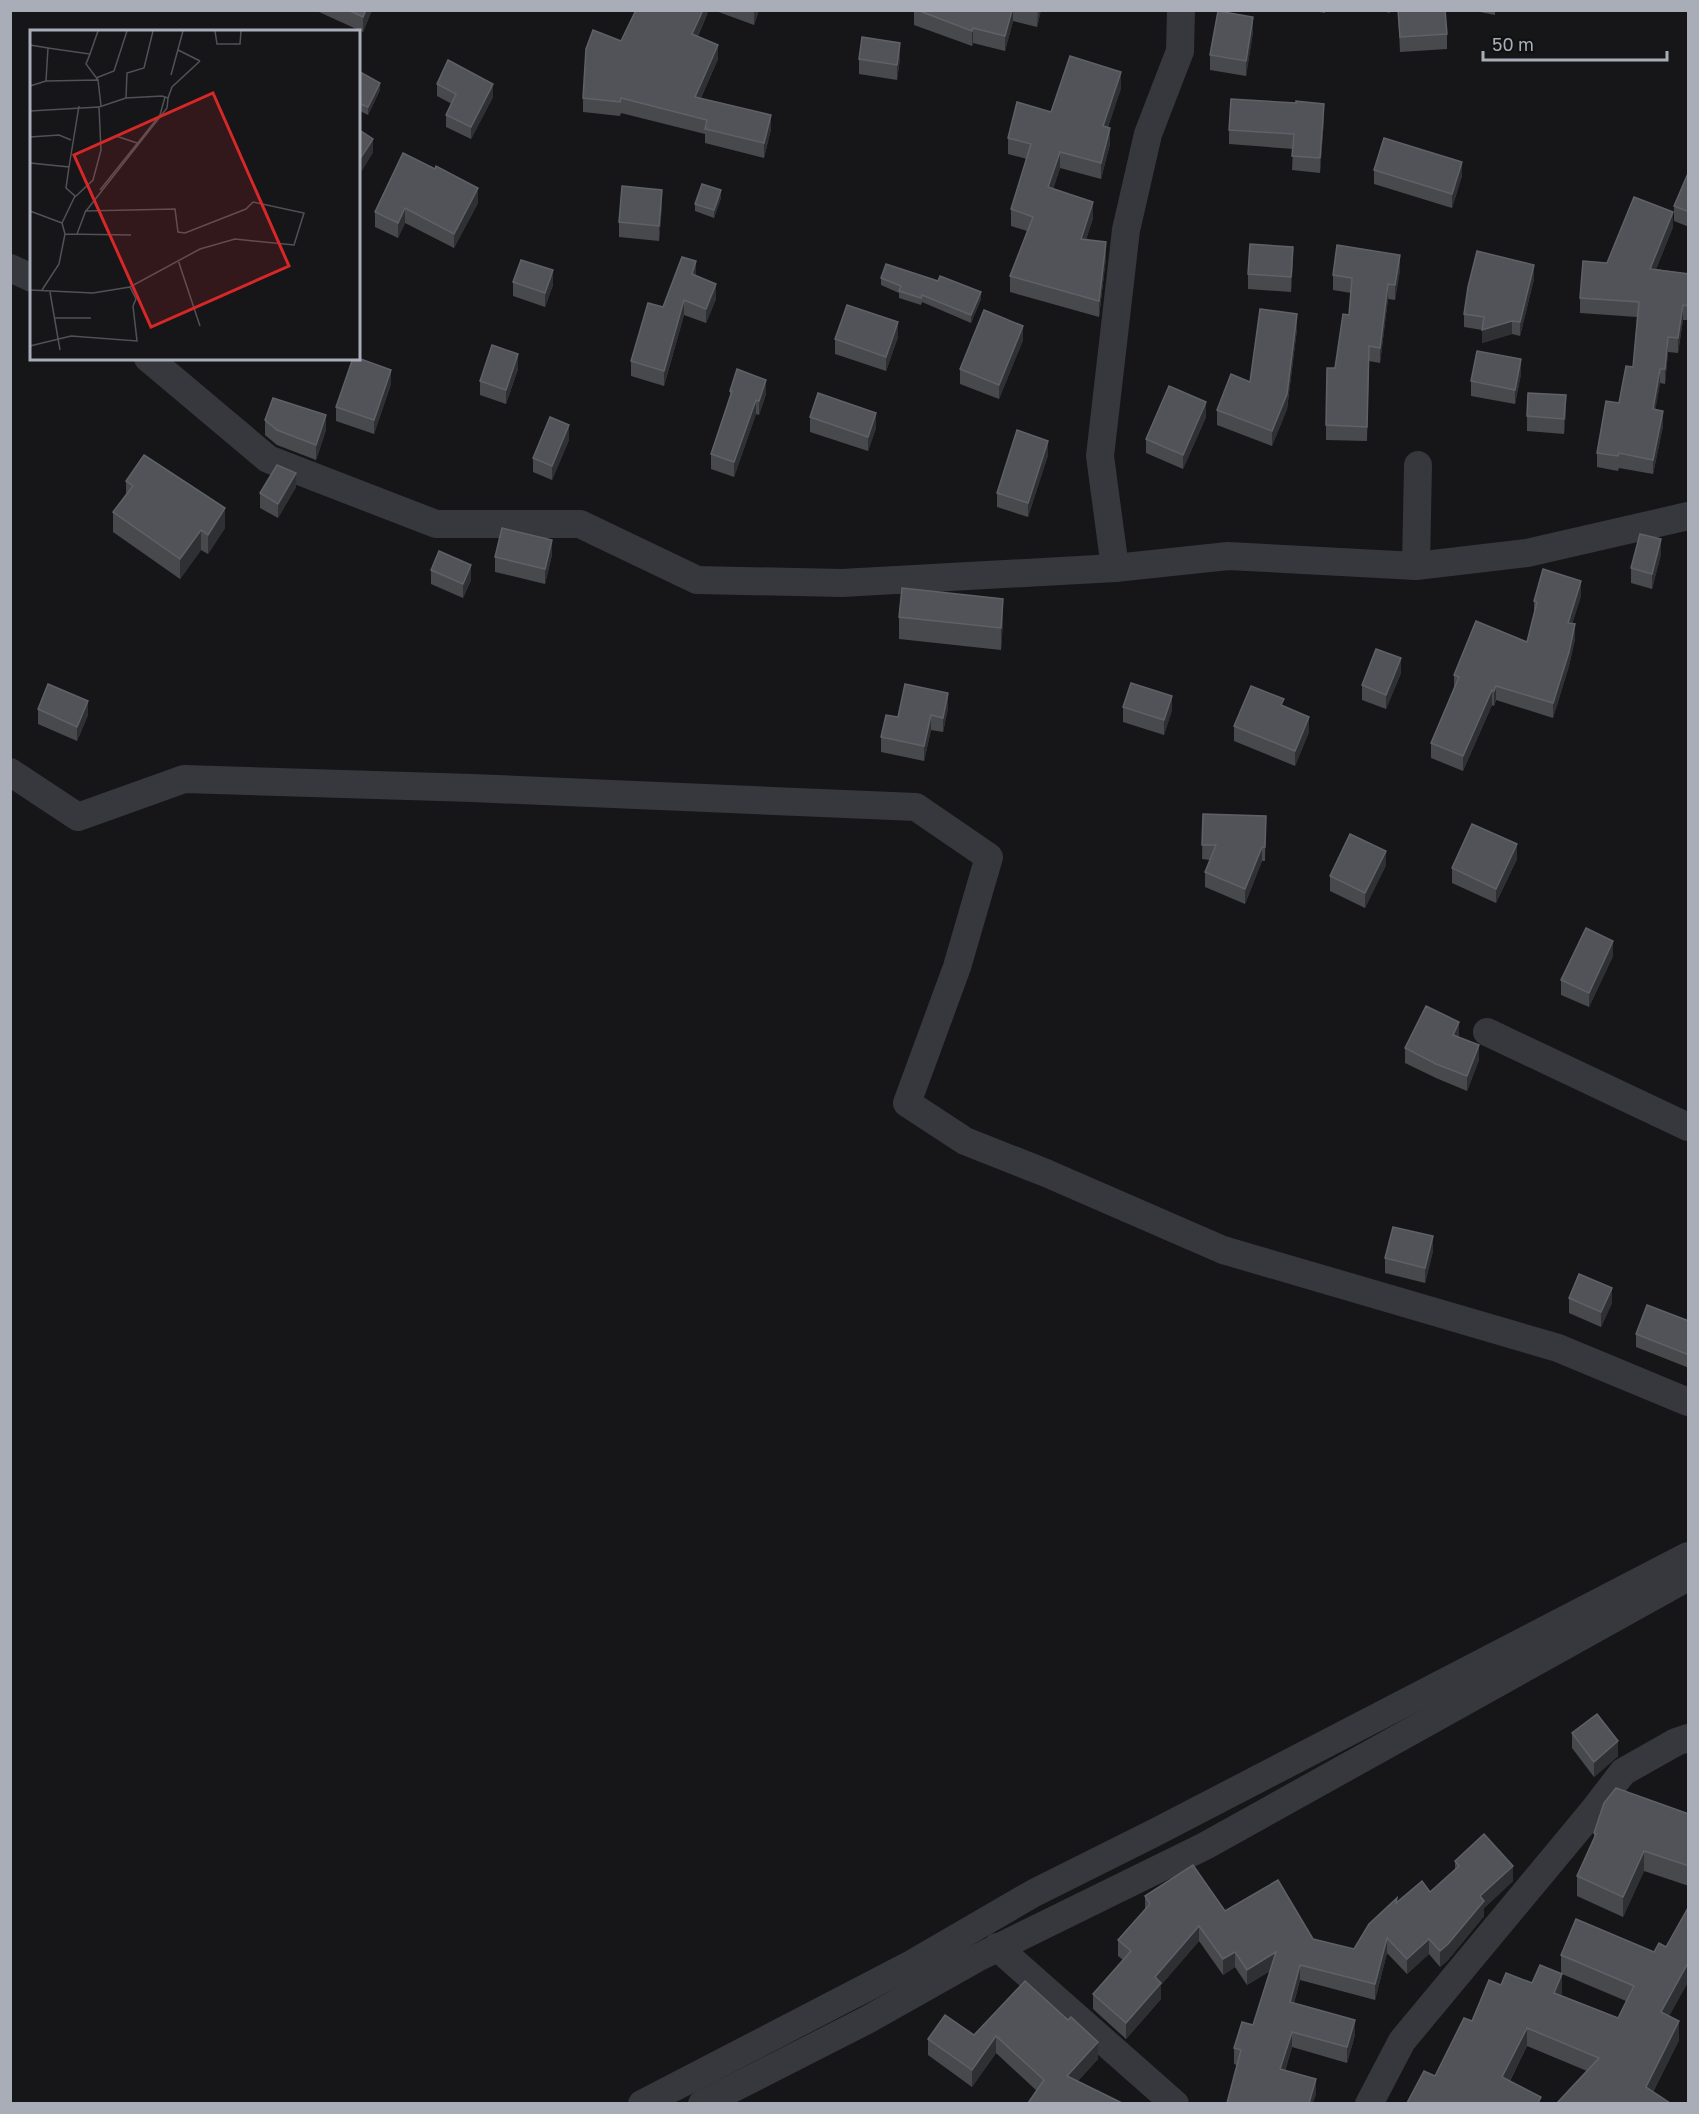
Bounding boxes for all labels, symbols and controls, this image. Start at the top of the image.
scale bar [1483,24,1668,62]
inset map [30,30,360,360]
text: 50 m [1492,33,1534,55]

